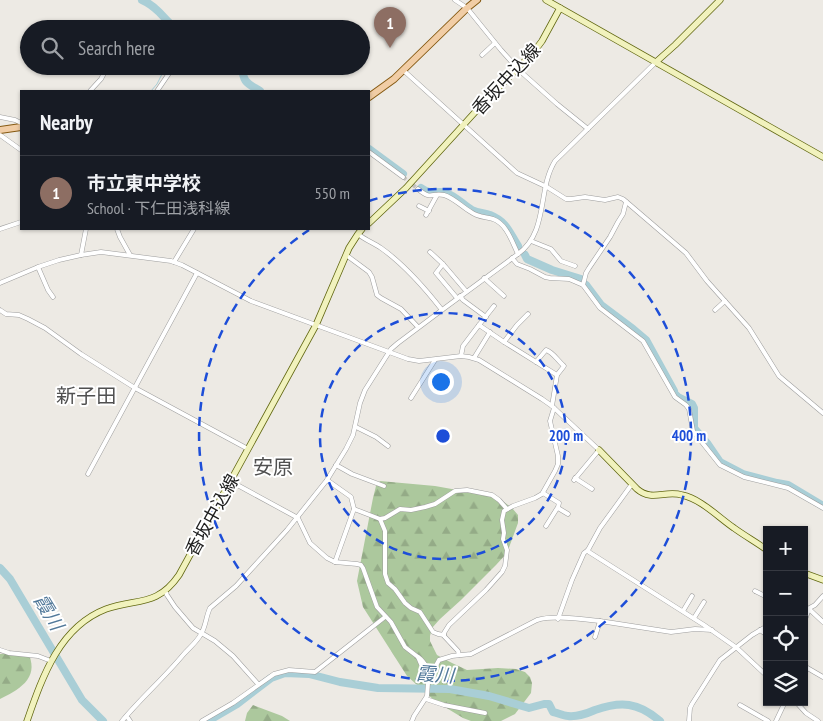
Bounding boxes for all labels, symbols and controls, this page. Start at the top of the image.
pin: 1 [374,7,406,48]
search box [20,20,370,75]
icon: search [38,34,66,62]
text: Search here [78,36,155,60]
street label: 香坂中込線 [467,38,545,120]
text: Nearby [40,109,93,136]
text: 市立東中学校 [87,171,201,195]
text: 1 [52,183,60,203]
text: 550 m [315,183,350,203]
text: School · 下仁田浅科線 [87,198,230,218]
your location [428,369,454,395]
district label: 新子田 [56,383,116,409]
text: 200 m [549,426,583,445]
text: 400 m [672,426,706,445]
centre of rings [434,427,452,445]
district label: 安原 [253,454,293,480]
street label: 香坂中込線 [180,470,244,560]
map controls [763,526,808,706]
button: + [763,526,808,571]
button: − [763,571,808,616]
water label: 霞川 [29,590,70,636]
button: locate [763,616,808,661]
water label: 霞川 [415,661,457,687]
button: layers [763,661,808,706]

